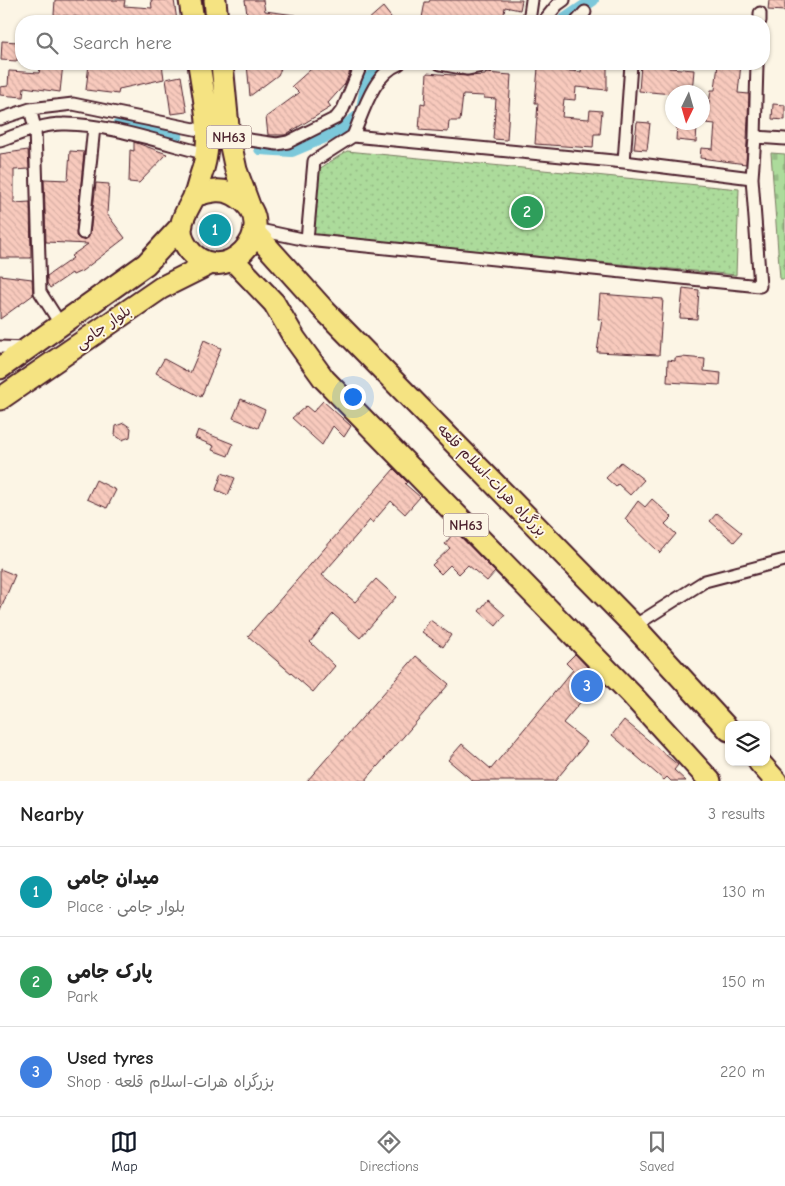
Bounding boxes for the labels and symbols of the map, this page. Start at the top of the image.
north arrow [665,85,710,130]
road number: NH63 [206,125,252,148]
pin: 2 [511,193,543,231]
pin: 1 [199,211,231,249]
street label: بلوار جامی [72,301,135,353]
your location [340,384,366,410]
street label: بزرگراه هرات-اسلام قلعه [432,420,550,541]
road number: NH63 [444,514,488,536]
pin: 3 [571,667,603,705]

